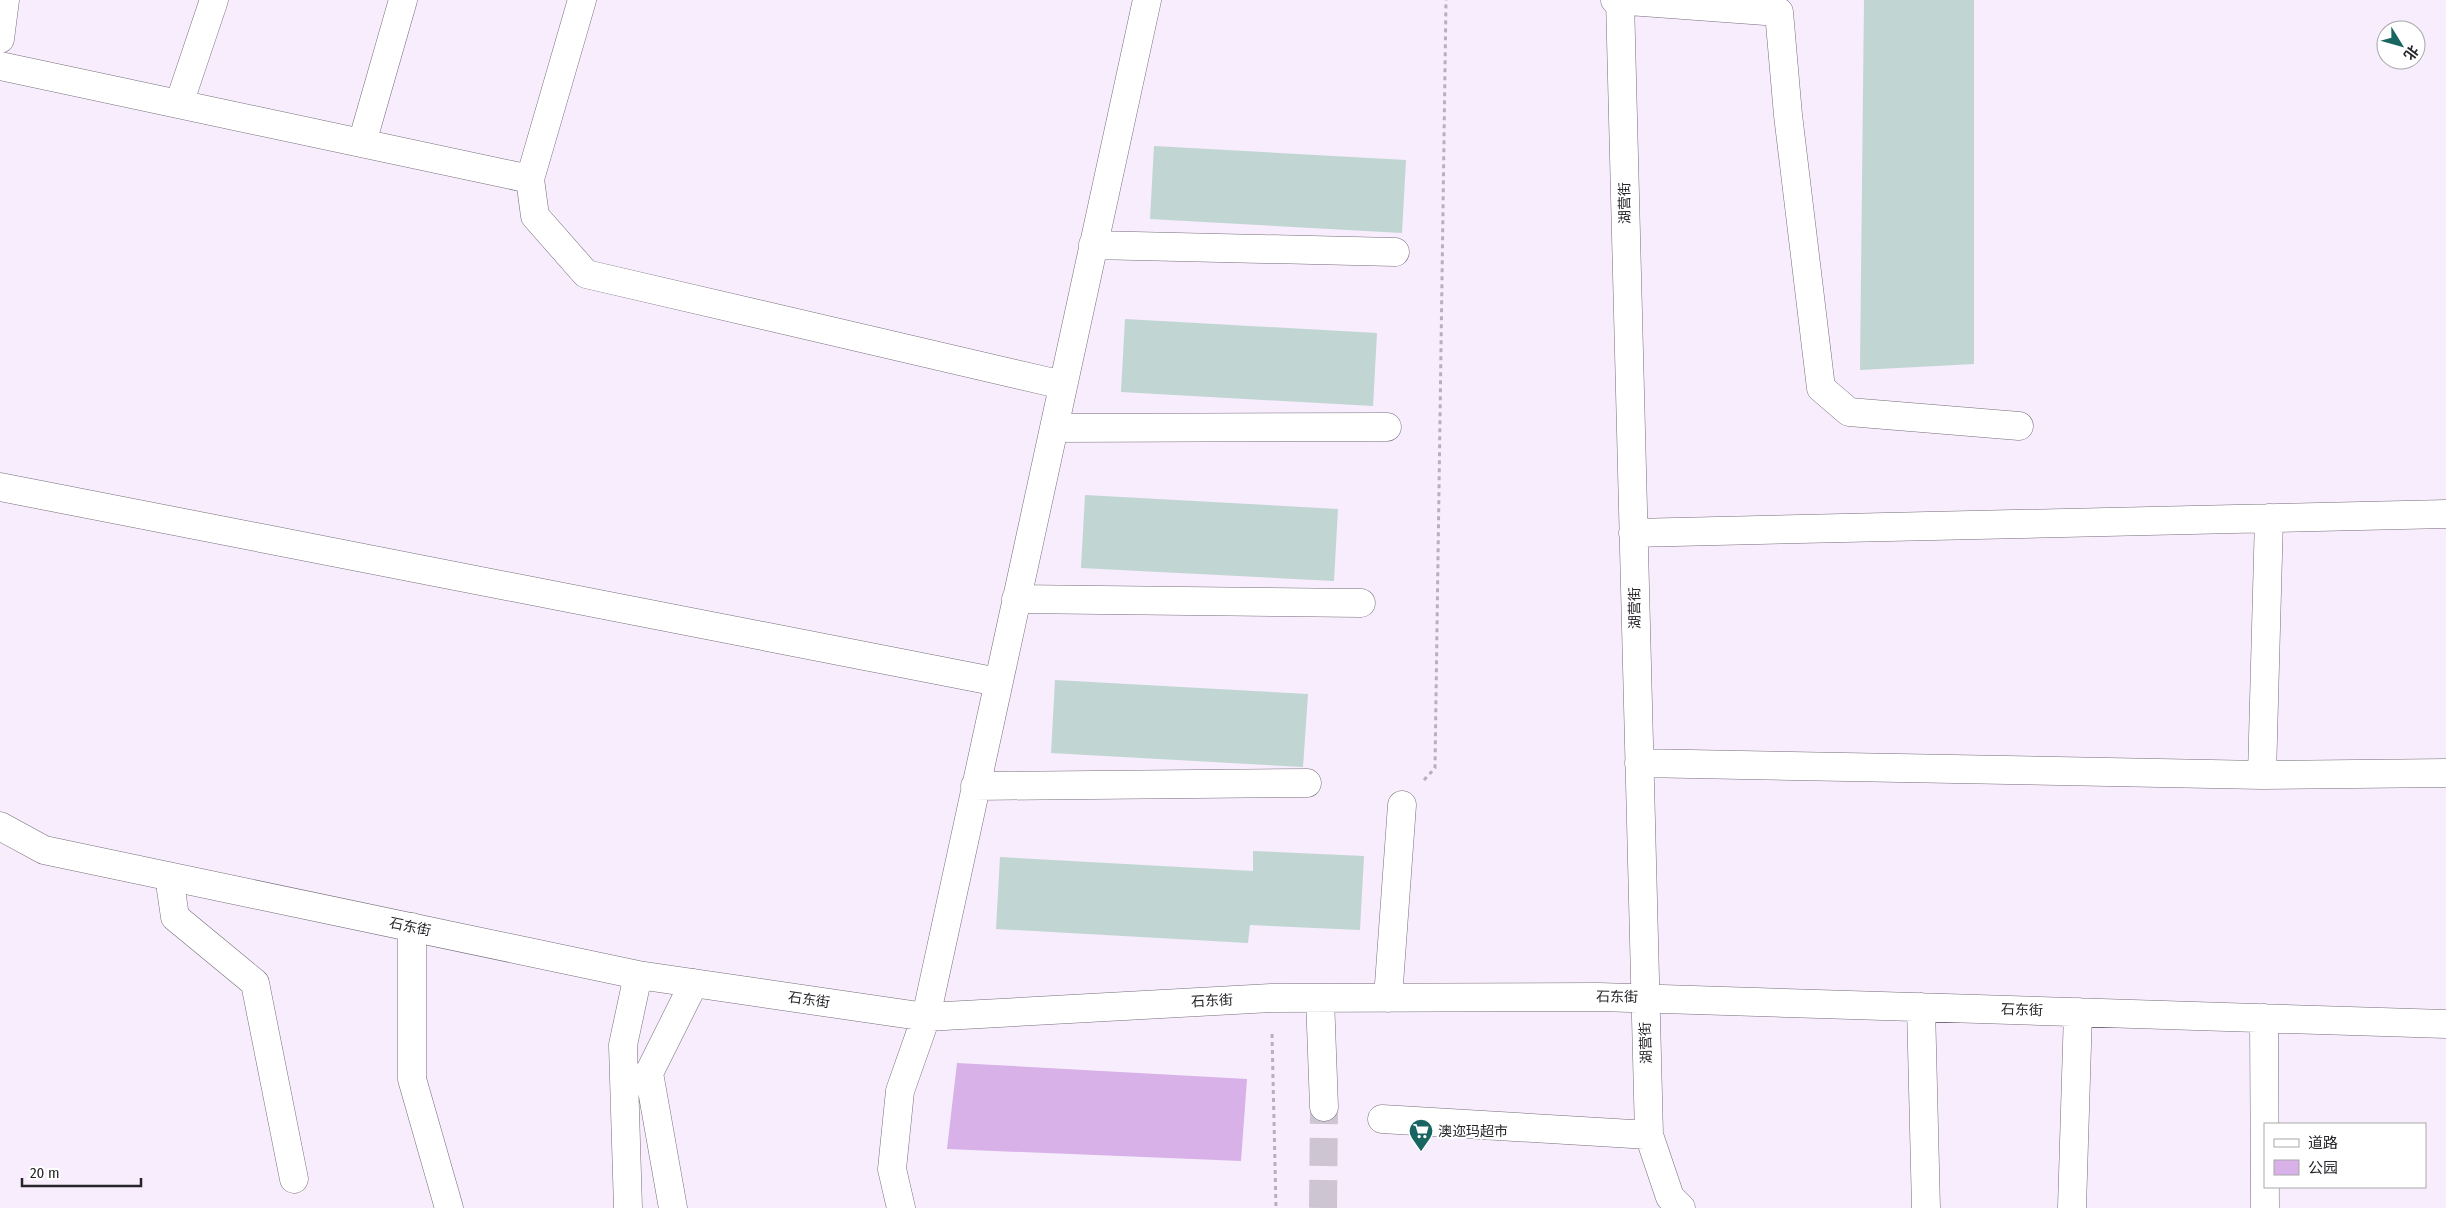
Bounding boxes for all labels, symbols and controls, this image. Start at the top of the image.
north arrow [2376,20,2426,70]
text: 北 [2400,42,2422,63]
street label: 湖营街 [1616,182,1634,224]
street label: 湖营街 [1626,587,1644,629]
street label: 石东街 [388,914,432,940]
street label: 石东街 [1596,988,1638,1006]
street label: 石东街 [787,989,831,1011]
street label: 石东街 [1191,991,1233,1011]
street label: 石东街 [2001,1001,2043,1019]
street label: 湖营街 [1637,1022,1655,1064]
supermarket icon: 澳迩玛超市 [1408,1118,1434,1152]
place label: 澳迩玛超市 [1438,1123,1508,1140]
legend [2264,1123,2426,1188]
text: 道路 [2308,1134,2338,1152]
scale bar [22,1156,141,1188]
text: 公园 [2308,1159,2338,1177]
text: 20 m [30,1164,60,1182]

